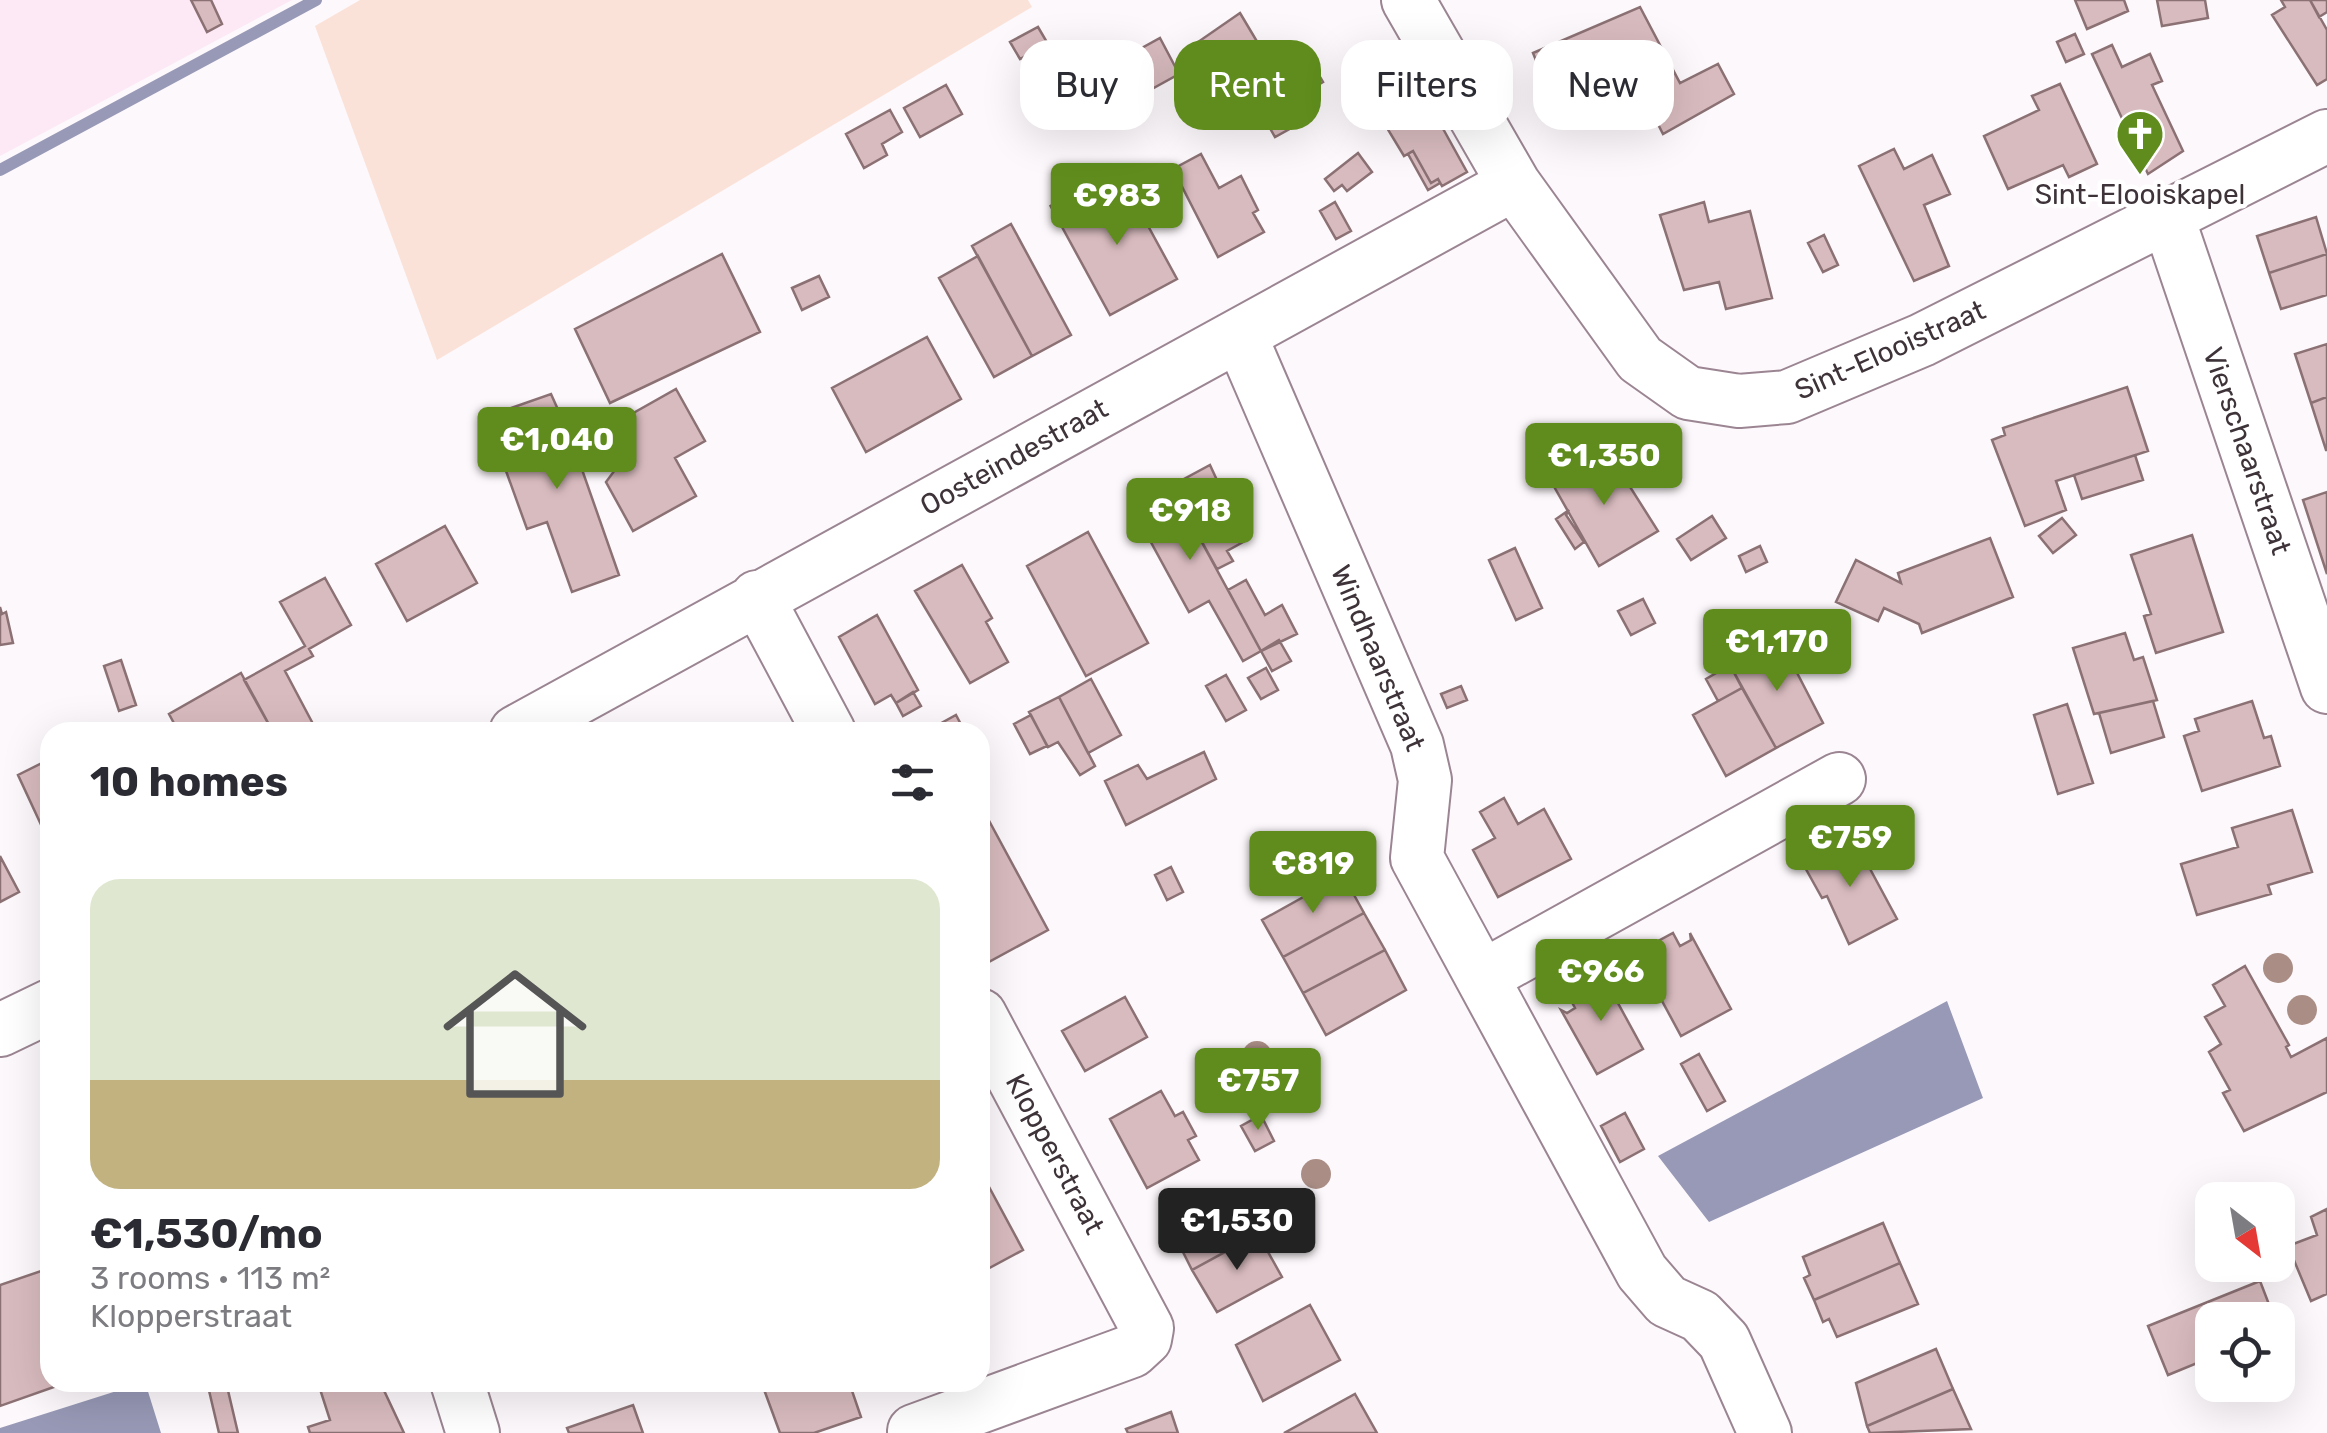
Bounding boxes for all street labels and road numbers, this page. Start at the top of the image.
street label: Sint-Elooistraat [1790,293,1990,407]
street label: Vierschaarstraat [2196,343,2298,559]
street label: Oosteindestraat [914,392,1114,522]
street label: Windhaarstraat [1324,560,1432,756]
street label: Klopperstraat [999,1068,1111,1240]

